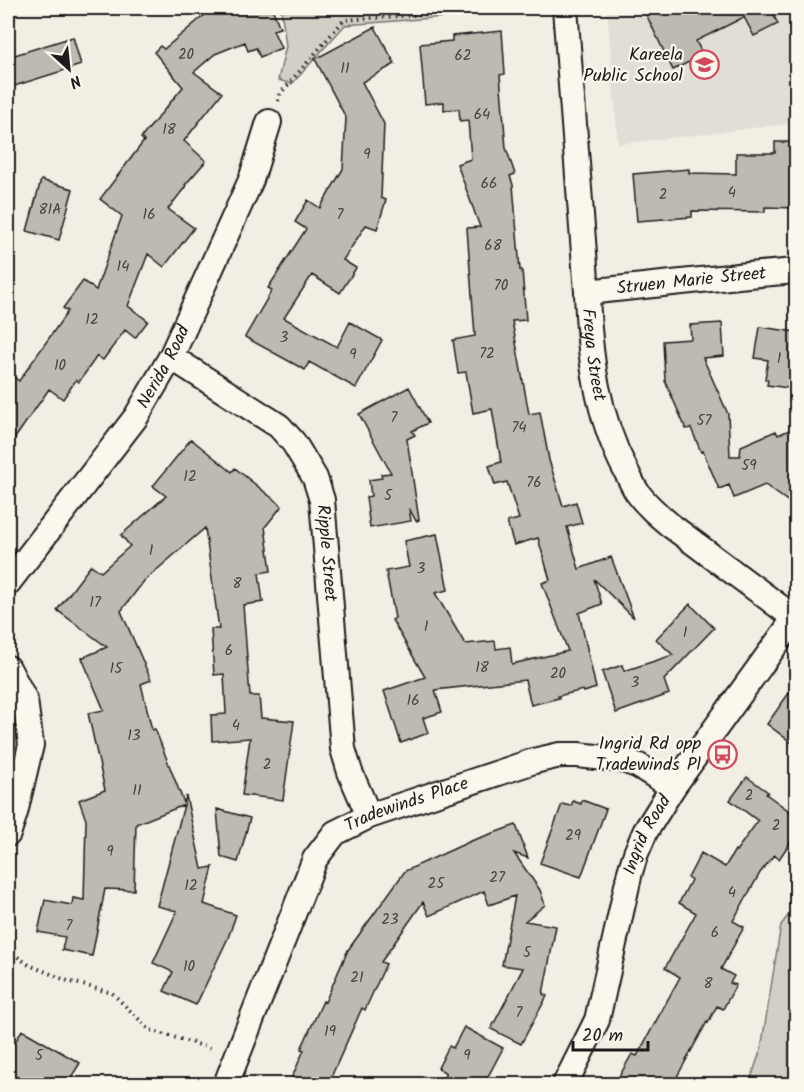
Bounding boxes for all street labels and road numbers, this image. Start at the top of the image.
street label: Struen Marie Street [615,259,768,303]
street label: Freya Street [573,308,614,405]
street label: Nerida Road [129,320,198,414]
street label: Ripple Street [308,503,345,604]
street label: Tradewinds Place [340,769,472,840]
street label: Ingrid Road [615,788,680,879]

